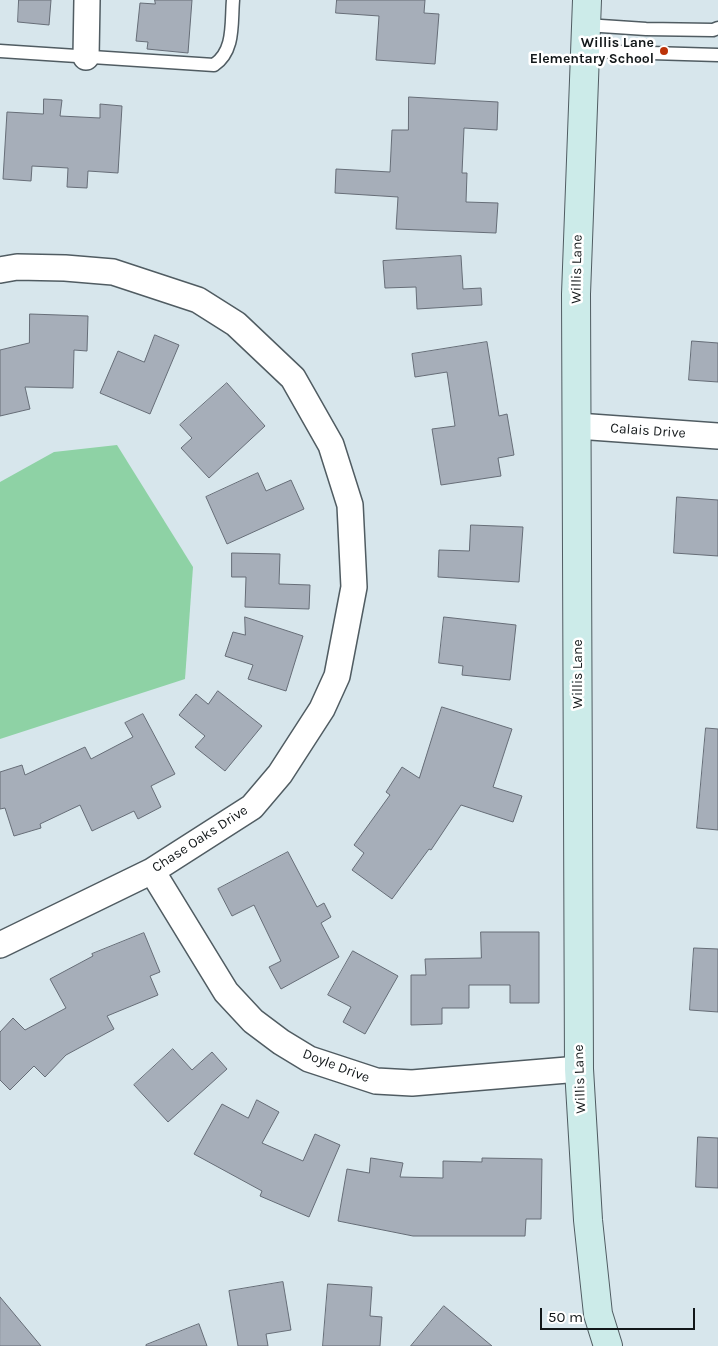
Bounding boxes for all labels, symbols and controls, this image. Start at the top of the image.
place label: Willis Lane Elementary School [530,35,654,68]
marker: Willis Lane Elementary School [658,45,670,57]
street label: Willis Lane [568,234,586,304]
street label: Calais Drive [610,420,686,442]
street label: Willis Lane [570,639,586,709]
street label: Chase Oaks Drive [149,802,251,876]
street label: Willis Lane [570,1044,590,1114]
street label: Doyle Drive [300,1046,372,1086]
scale bar [543,1298,698,1330]
text: 50 m [548,1308,583,1326]

